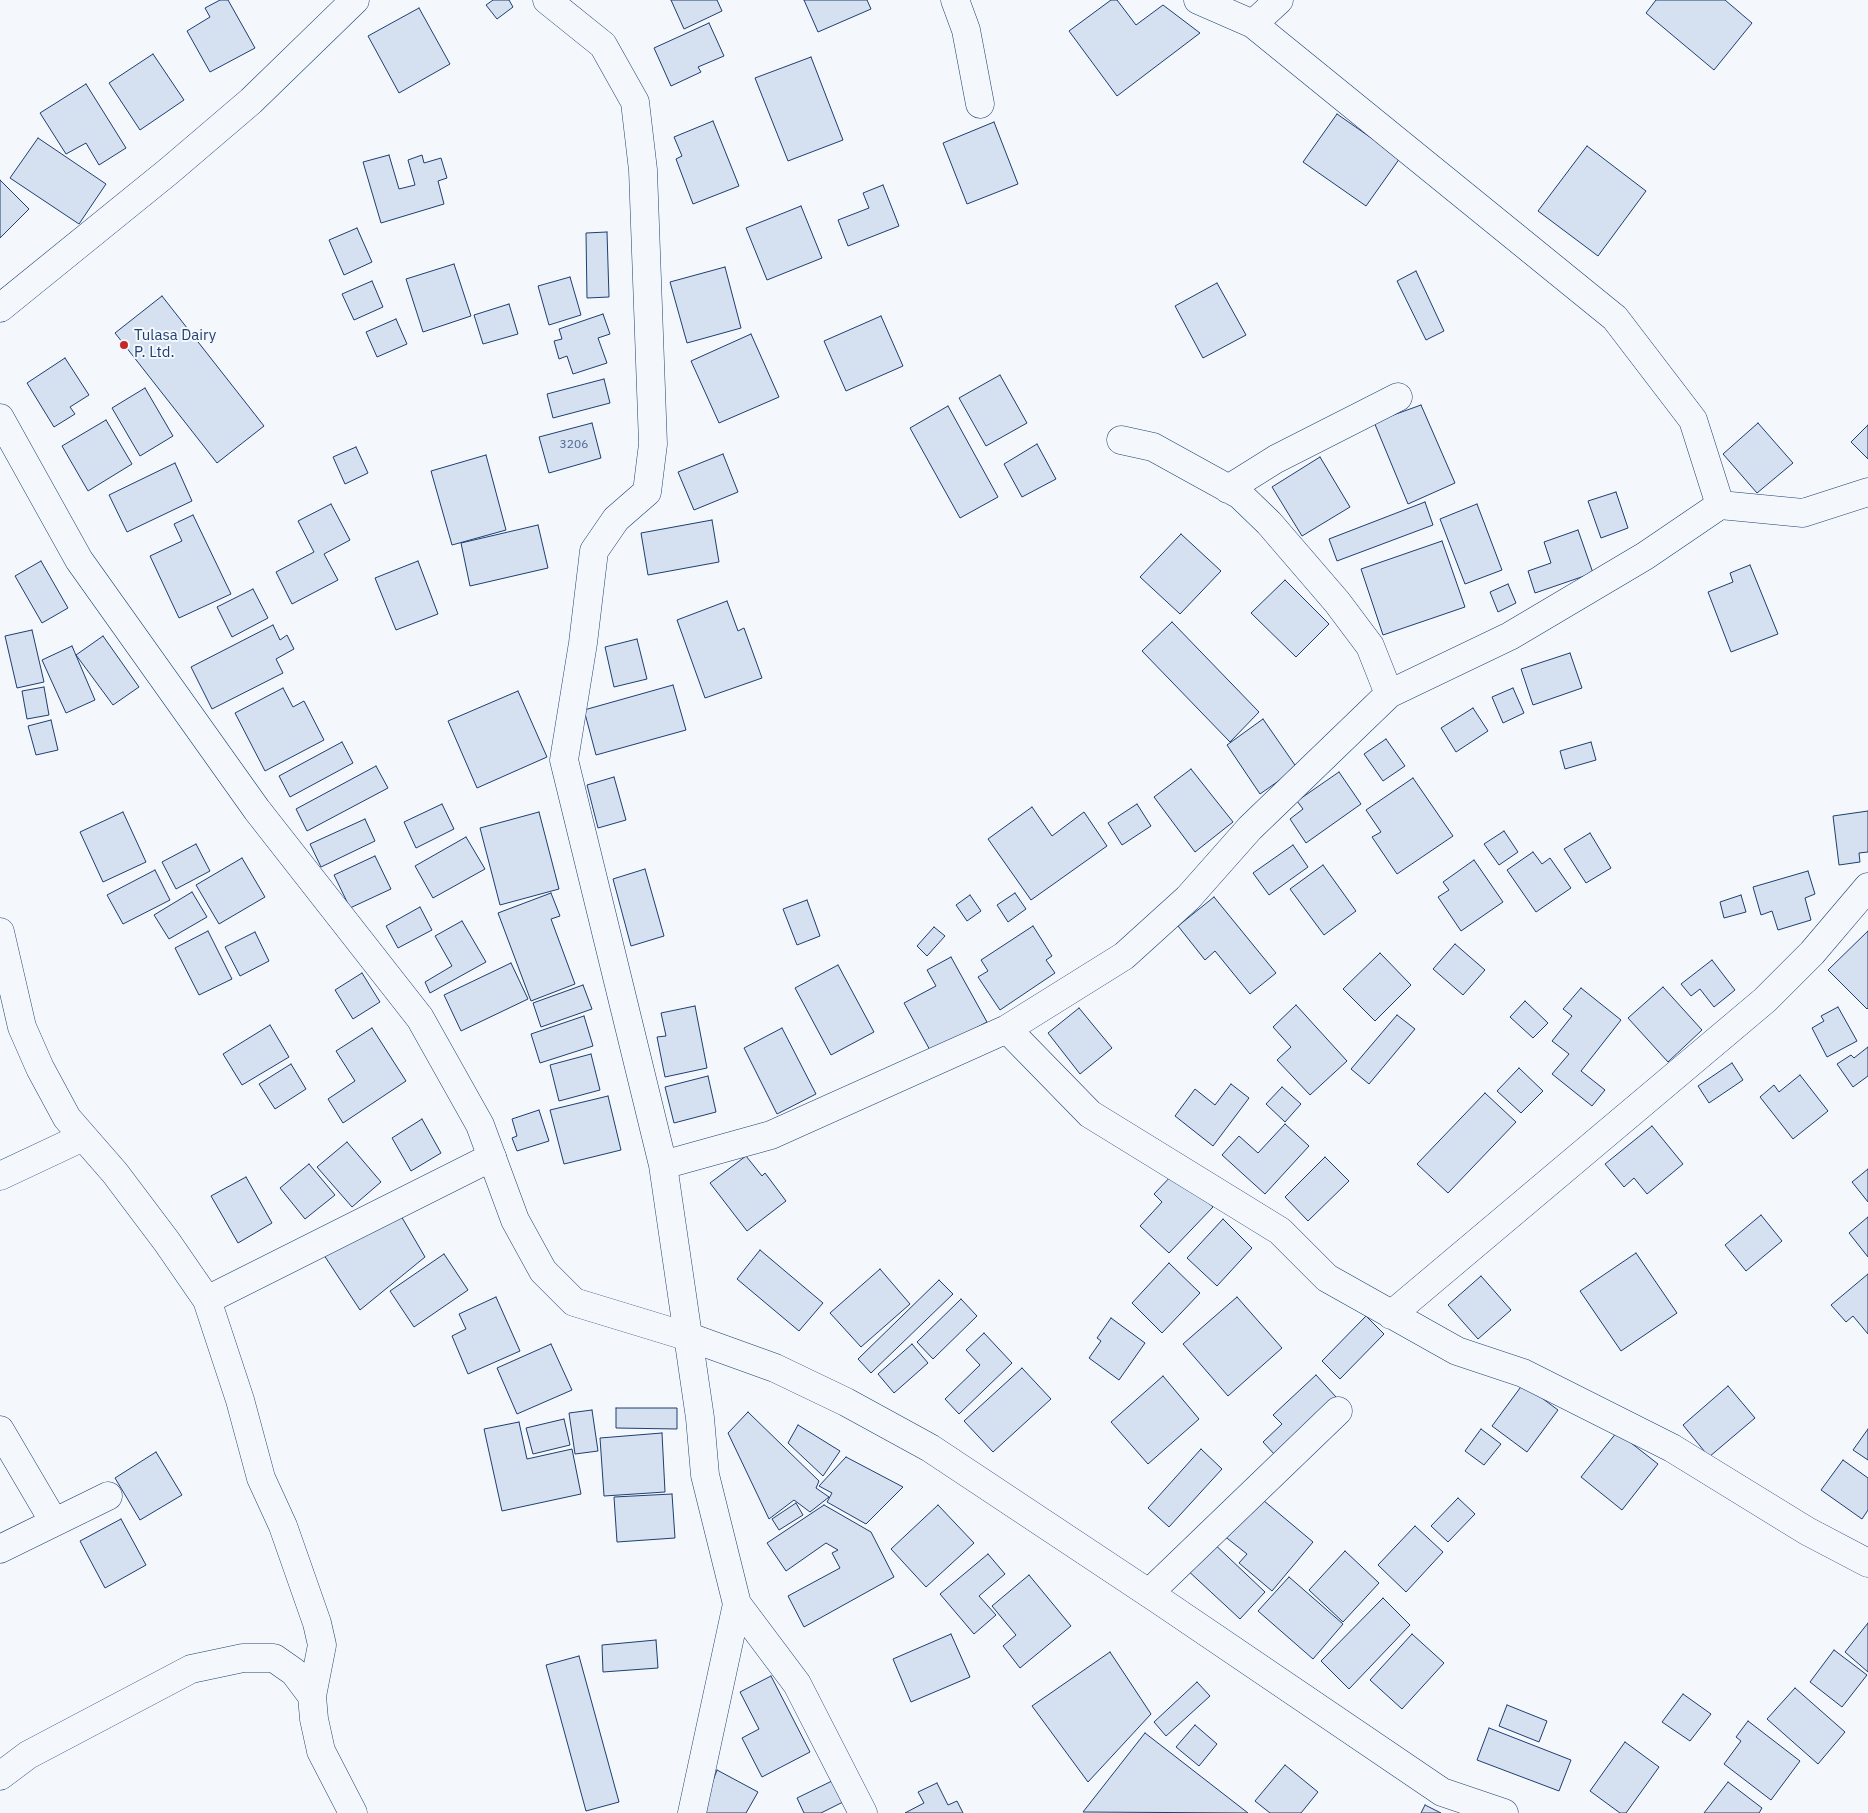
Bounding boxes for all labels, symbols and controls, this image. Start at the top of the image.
place label: Tulasa Dairy P. Ltd. [134,327,216,362]
marker: Tulasa Dairy P. Ltd. [118,339,130,351]
house number: 3206 [560,438,588,452]

